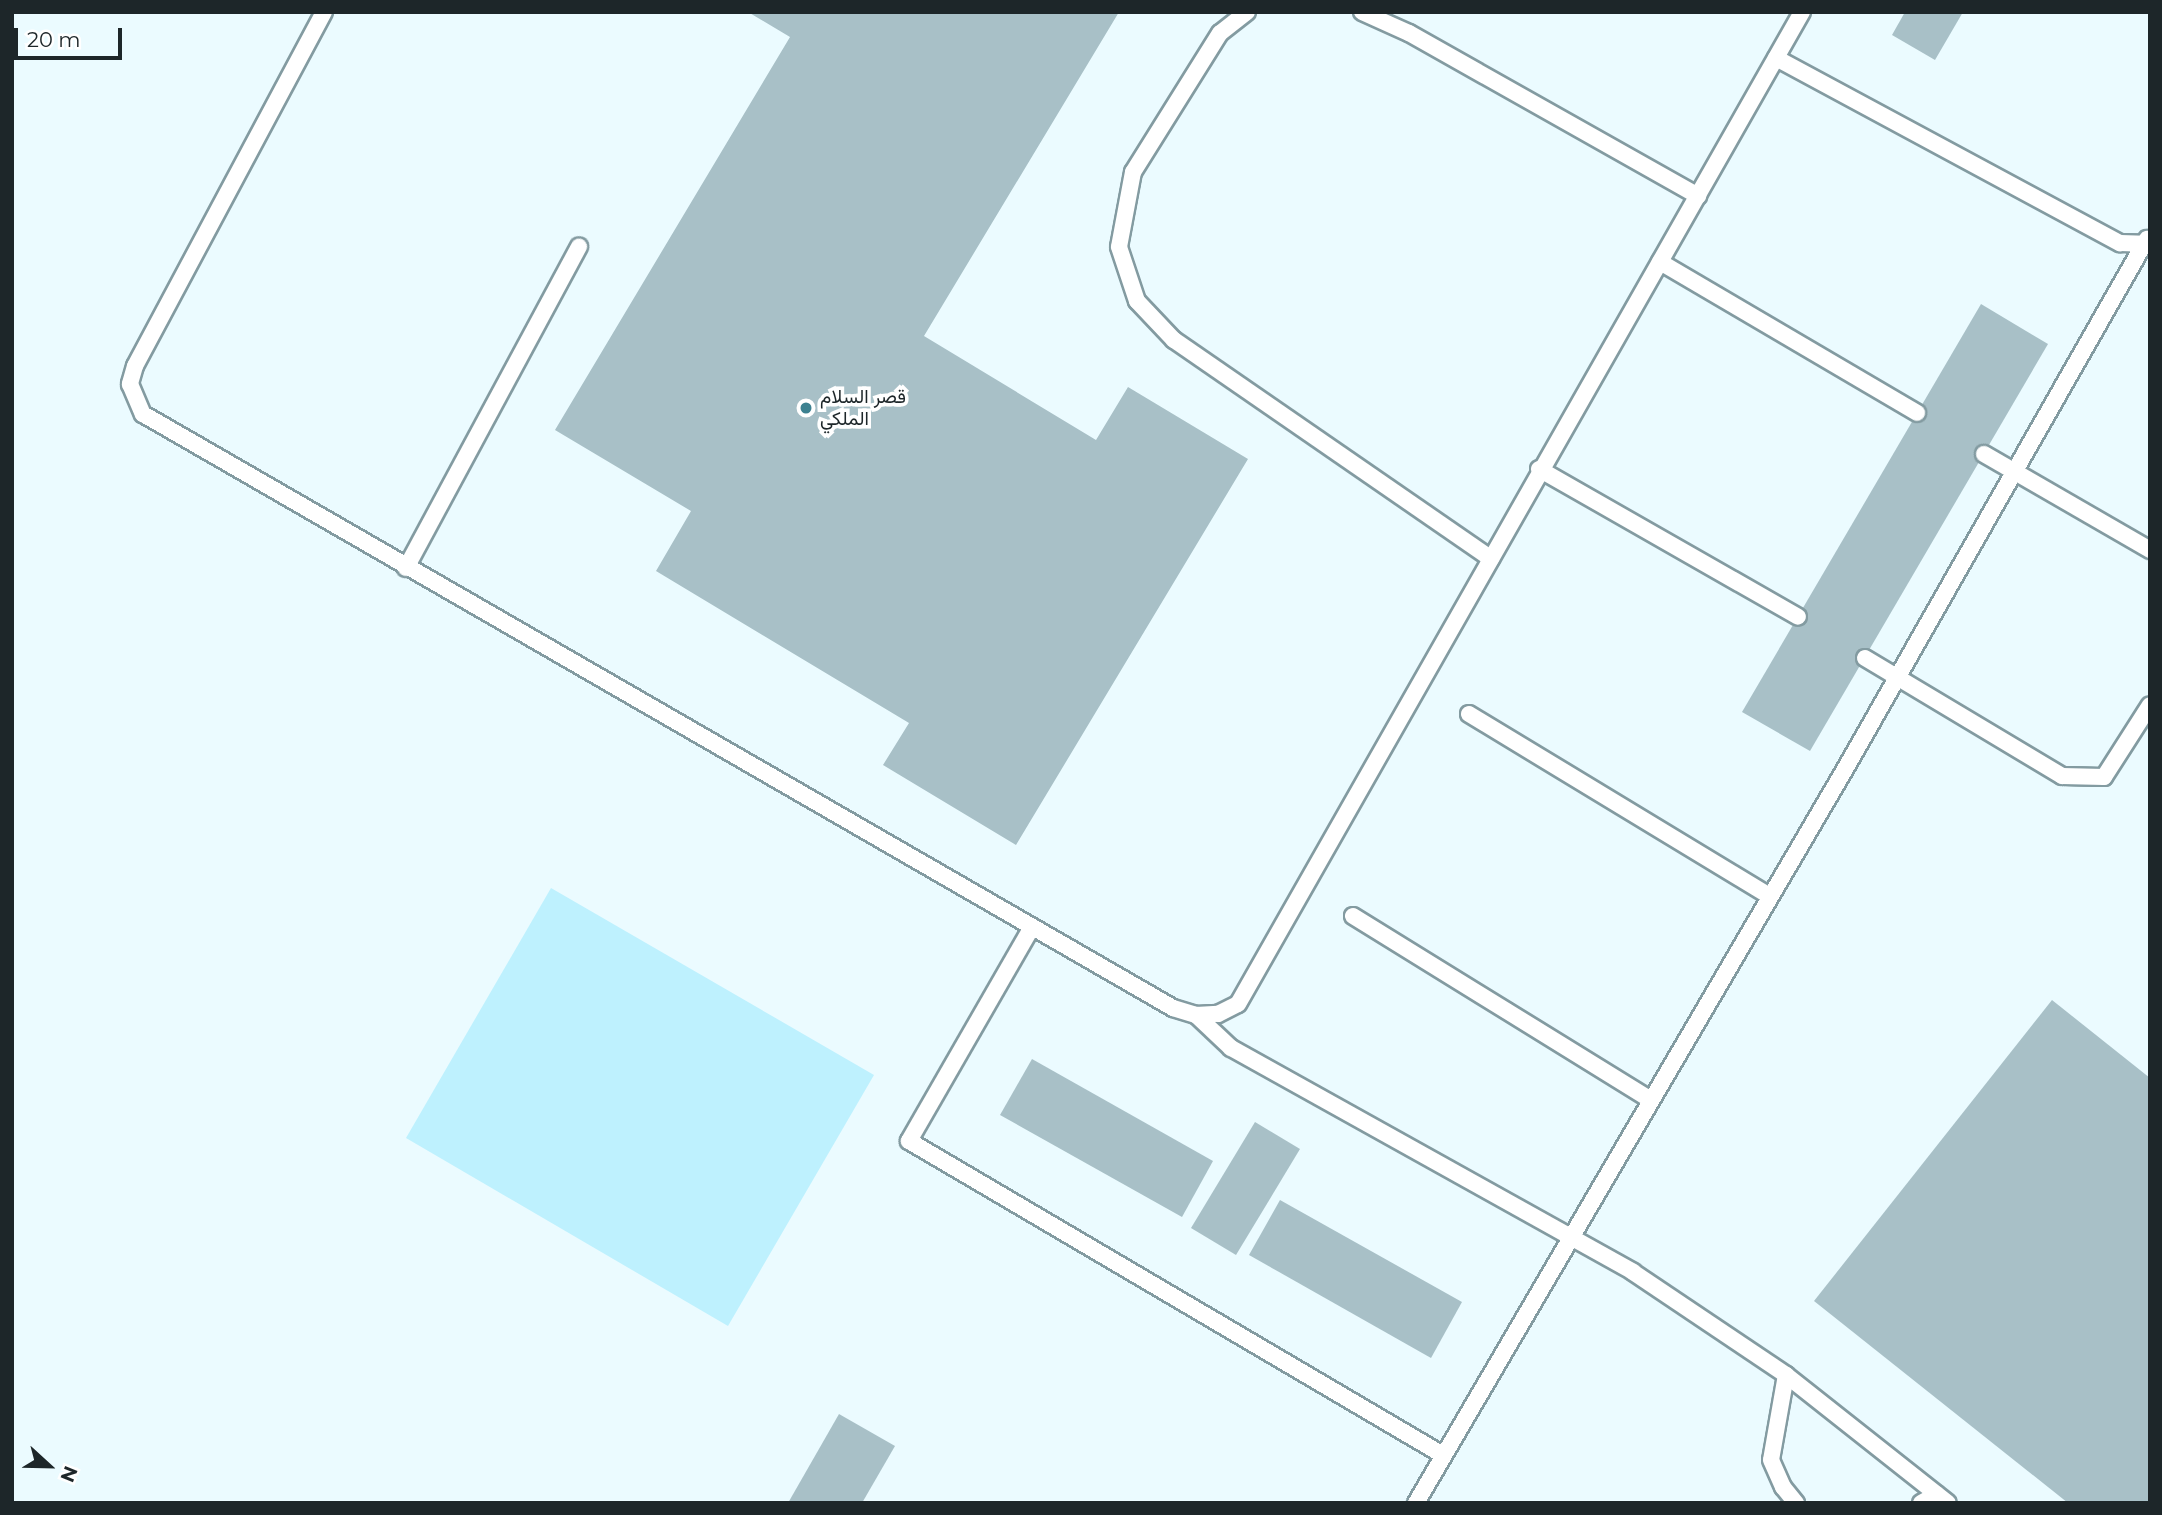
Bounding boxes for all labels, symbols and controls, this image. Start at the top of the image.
scale bar [18,14,126,58]
text: 20 m [27,27,81,52]
place label: قصر السلام الملكي [820,386,906,430]
marker: قصر السلام الملكي [798,400,814,416]
north arrow [14,1431,84,1501]
text: N [55,1463,82,1485]

